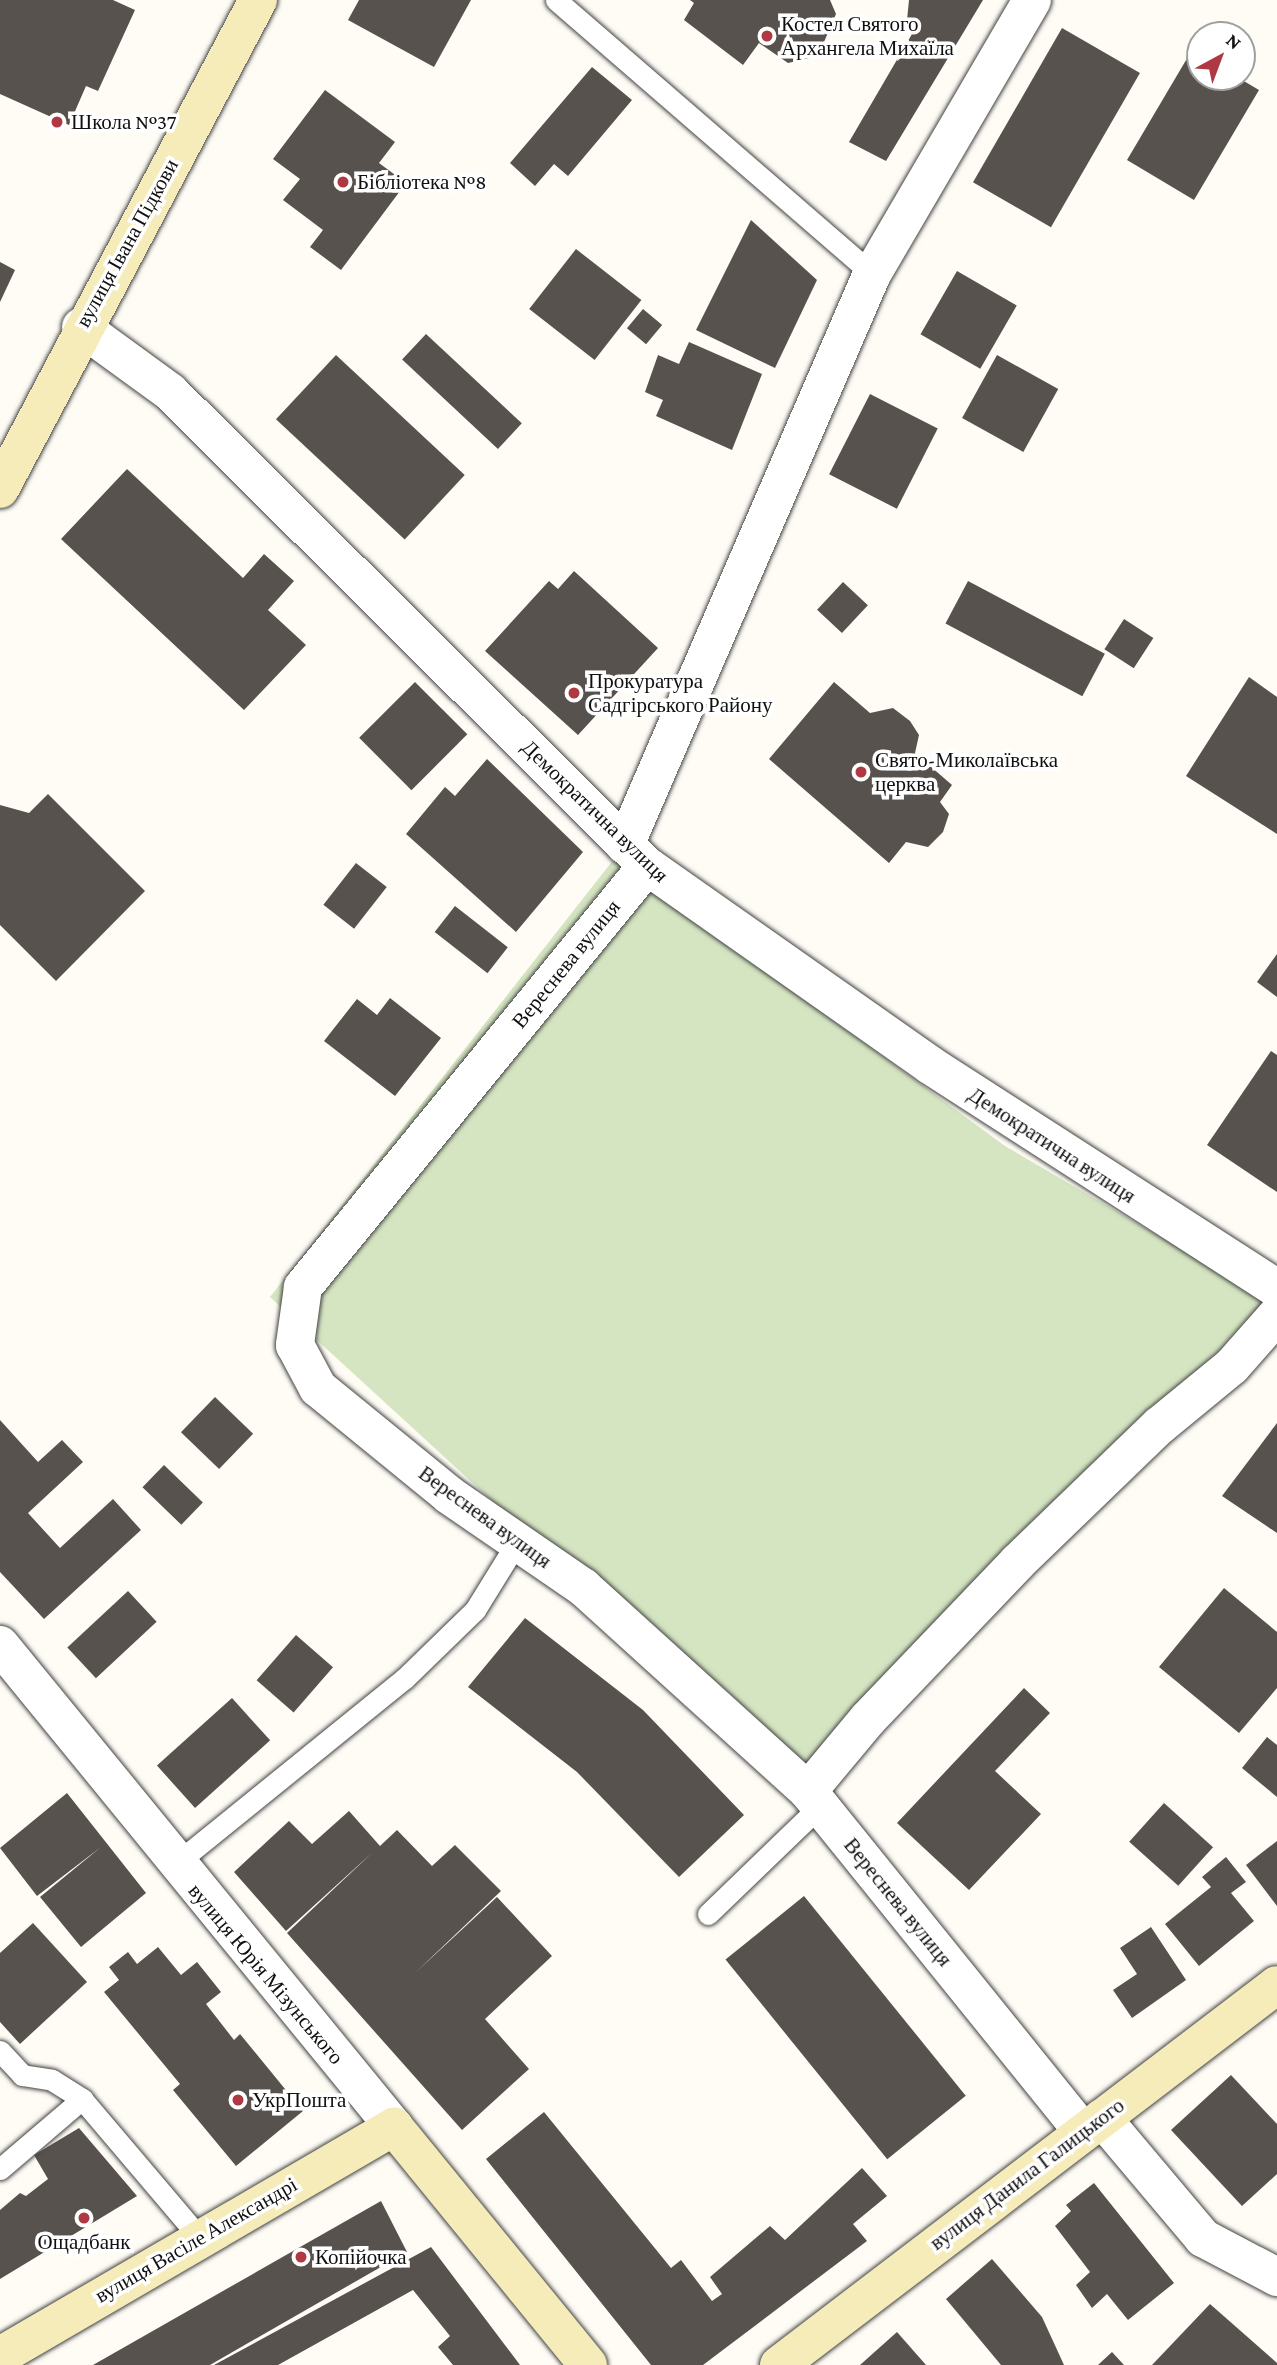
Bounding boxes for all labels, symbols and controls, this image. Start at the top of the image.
place label: Костел Святого Архангела Михаїла [781,11,954,61]
north arrow [1186,21,1256,91]
marker: Костел Святого Архангела Михаїла [759,28,775,44]
text: N [1222,29,1246,53]
place label: Школа №37 [71,109,176,135]
marker: Школа №37 [49,114,65,130]
street label: вулиця Івана Підкови [70,155,184,331]
place label: Бібліотека №8 [357,169,487,195]
marker: Бібліотека №8 [335,174,351,190]
place label: Прокуратура Садгірського Району [588,668,772,718]
marker: Прокуратура Садгірського Району [566,685,582,701]
street label: Демократична вулиця [516,735,674,887]
place label: Свято-Миколаївська церква [875,747,1058,797]
marker: Свято-Миколаївська церква [853,764,869,780]
street label: Вереснева вулиця [507,895,625,1033]
street label: Демократична вулиця [964,1082,1140,1208]
street label: Вереснева вулиця [414,1460,556,1574]
street label: Вереснева вулиця [839,1833,957,1971]
street label: вулиця Юрія Мізунського [183,1879,349,2069]
place label: УкрПошта [252,2087,346,2113]
marker: УкрПошта [230,2092,246,2108]
street label: вулиця Данила Галицького [925,2093,1129,2255]
street label: вулиця Васіле Александрі [90,2172,302,2308]
marker: Ощадбанк [76,2210,92,2226]
place label: Ощадбанк [38,2229,130,2255]
place label: Копійочка [315,2244,406,2270]
marker: Копійочка [293,2249,309,2265]

